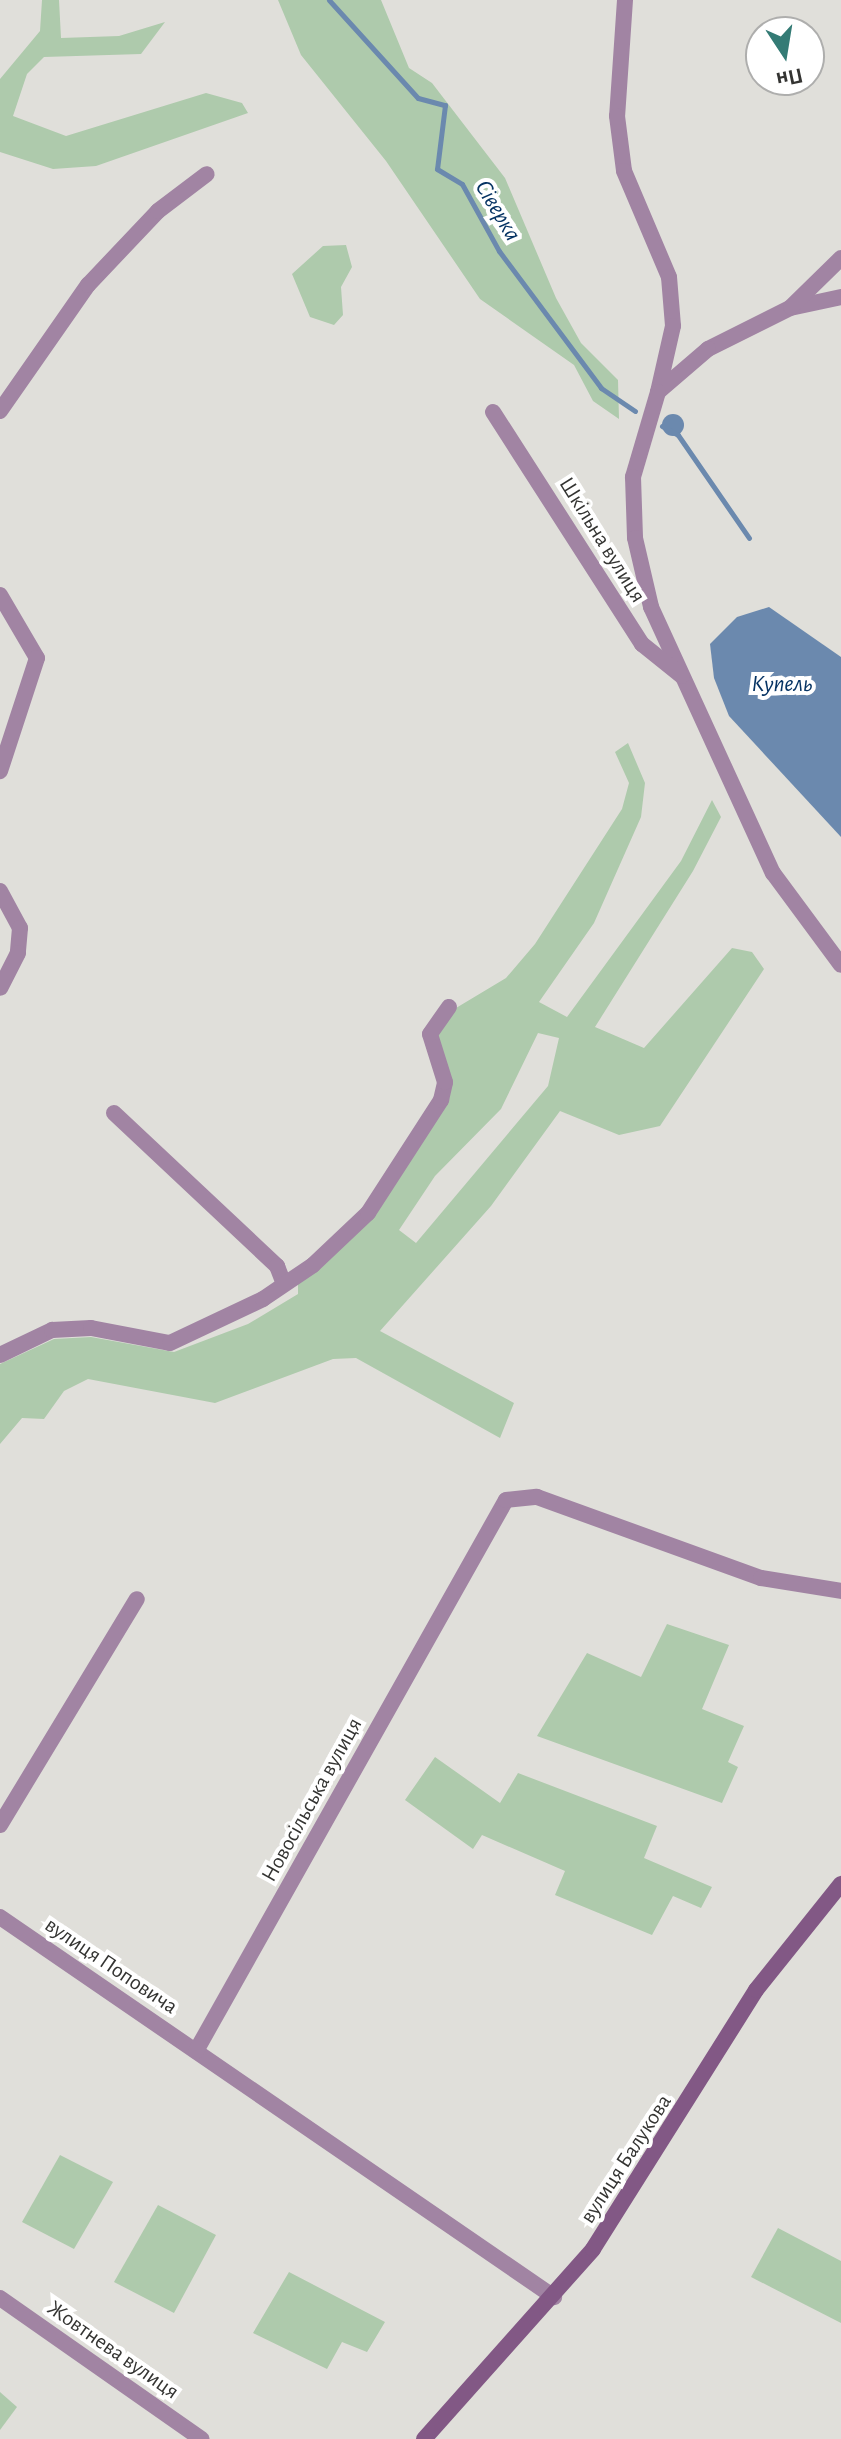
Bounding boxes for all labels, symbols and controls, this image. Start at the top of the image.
north arrow [745,16,825,96]
text: Пн [774,64,805,91]
water label: Сіверка [468,175,526,247]
street label: Шкільна вулиця [553,472,651,608]
water label: Купель [751,671,813,699]
street label: Новосільська вулиця [256,1713,368,1887]
street label: вулиця Поповича [40,1912,182,2020]
street label: вулиця Балукова [574,2090,678,2228]
street label: Жовтнева вулиця [42,2295,184,2405]

